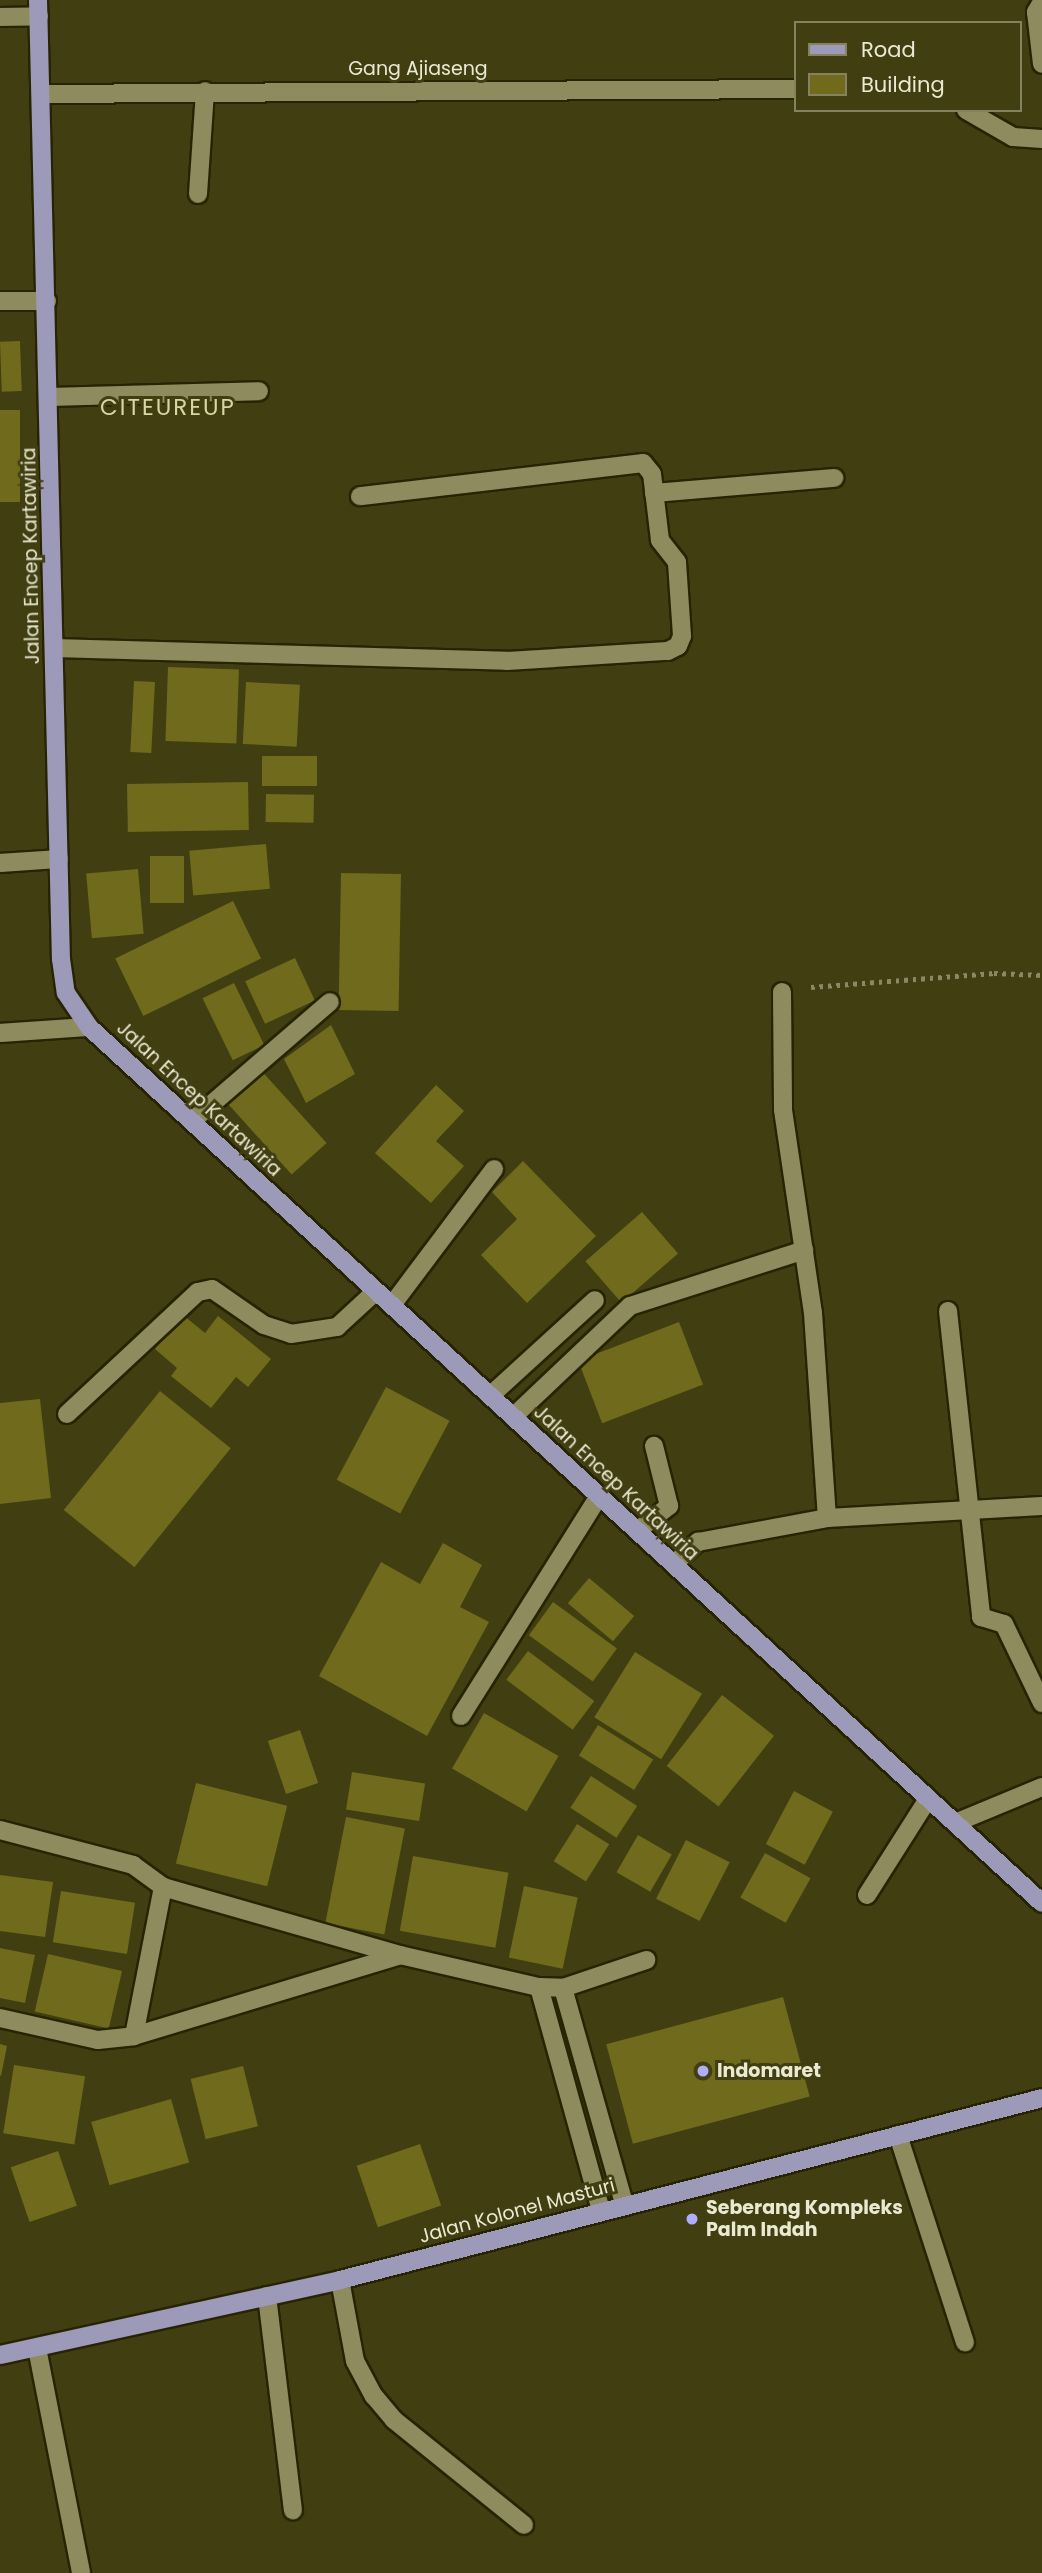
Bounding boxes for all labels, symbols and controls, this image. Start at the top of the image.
legend [794,21,1021,112]
text: Road [861,35,916,64]
street label: Gang Ajiaseng [348,58,488,80]
text: Building [861,70,945,99]
district label: CITEUREUP [101,393,235,421]
street label: Jalan Encep Kartawiria [18,447,44,665]
street label: Jalan Encep Kartawiria [112,1017,286,1181]
street label: Jalan Encep Kartawiria [529,1401,703,1565]
place label: Indomaret [717,2060,821,2082]
marker: Indomaret [695,2063,711,2079]
street label: Jalan Kolonel Masturi [417,2174,617,2248]
place label: Seberang Kompleks Palm Indah [706,2197,903,2241]
marker: Seberang Kompleks Palm Indah [684,2211,700,2227]

